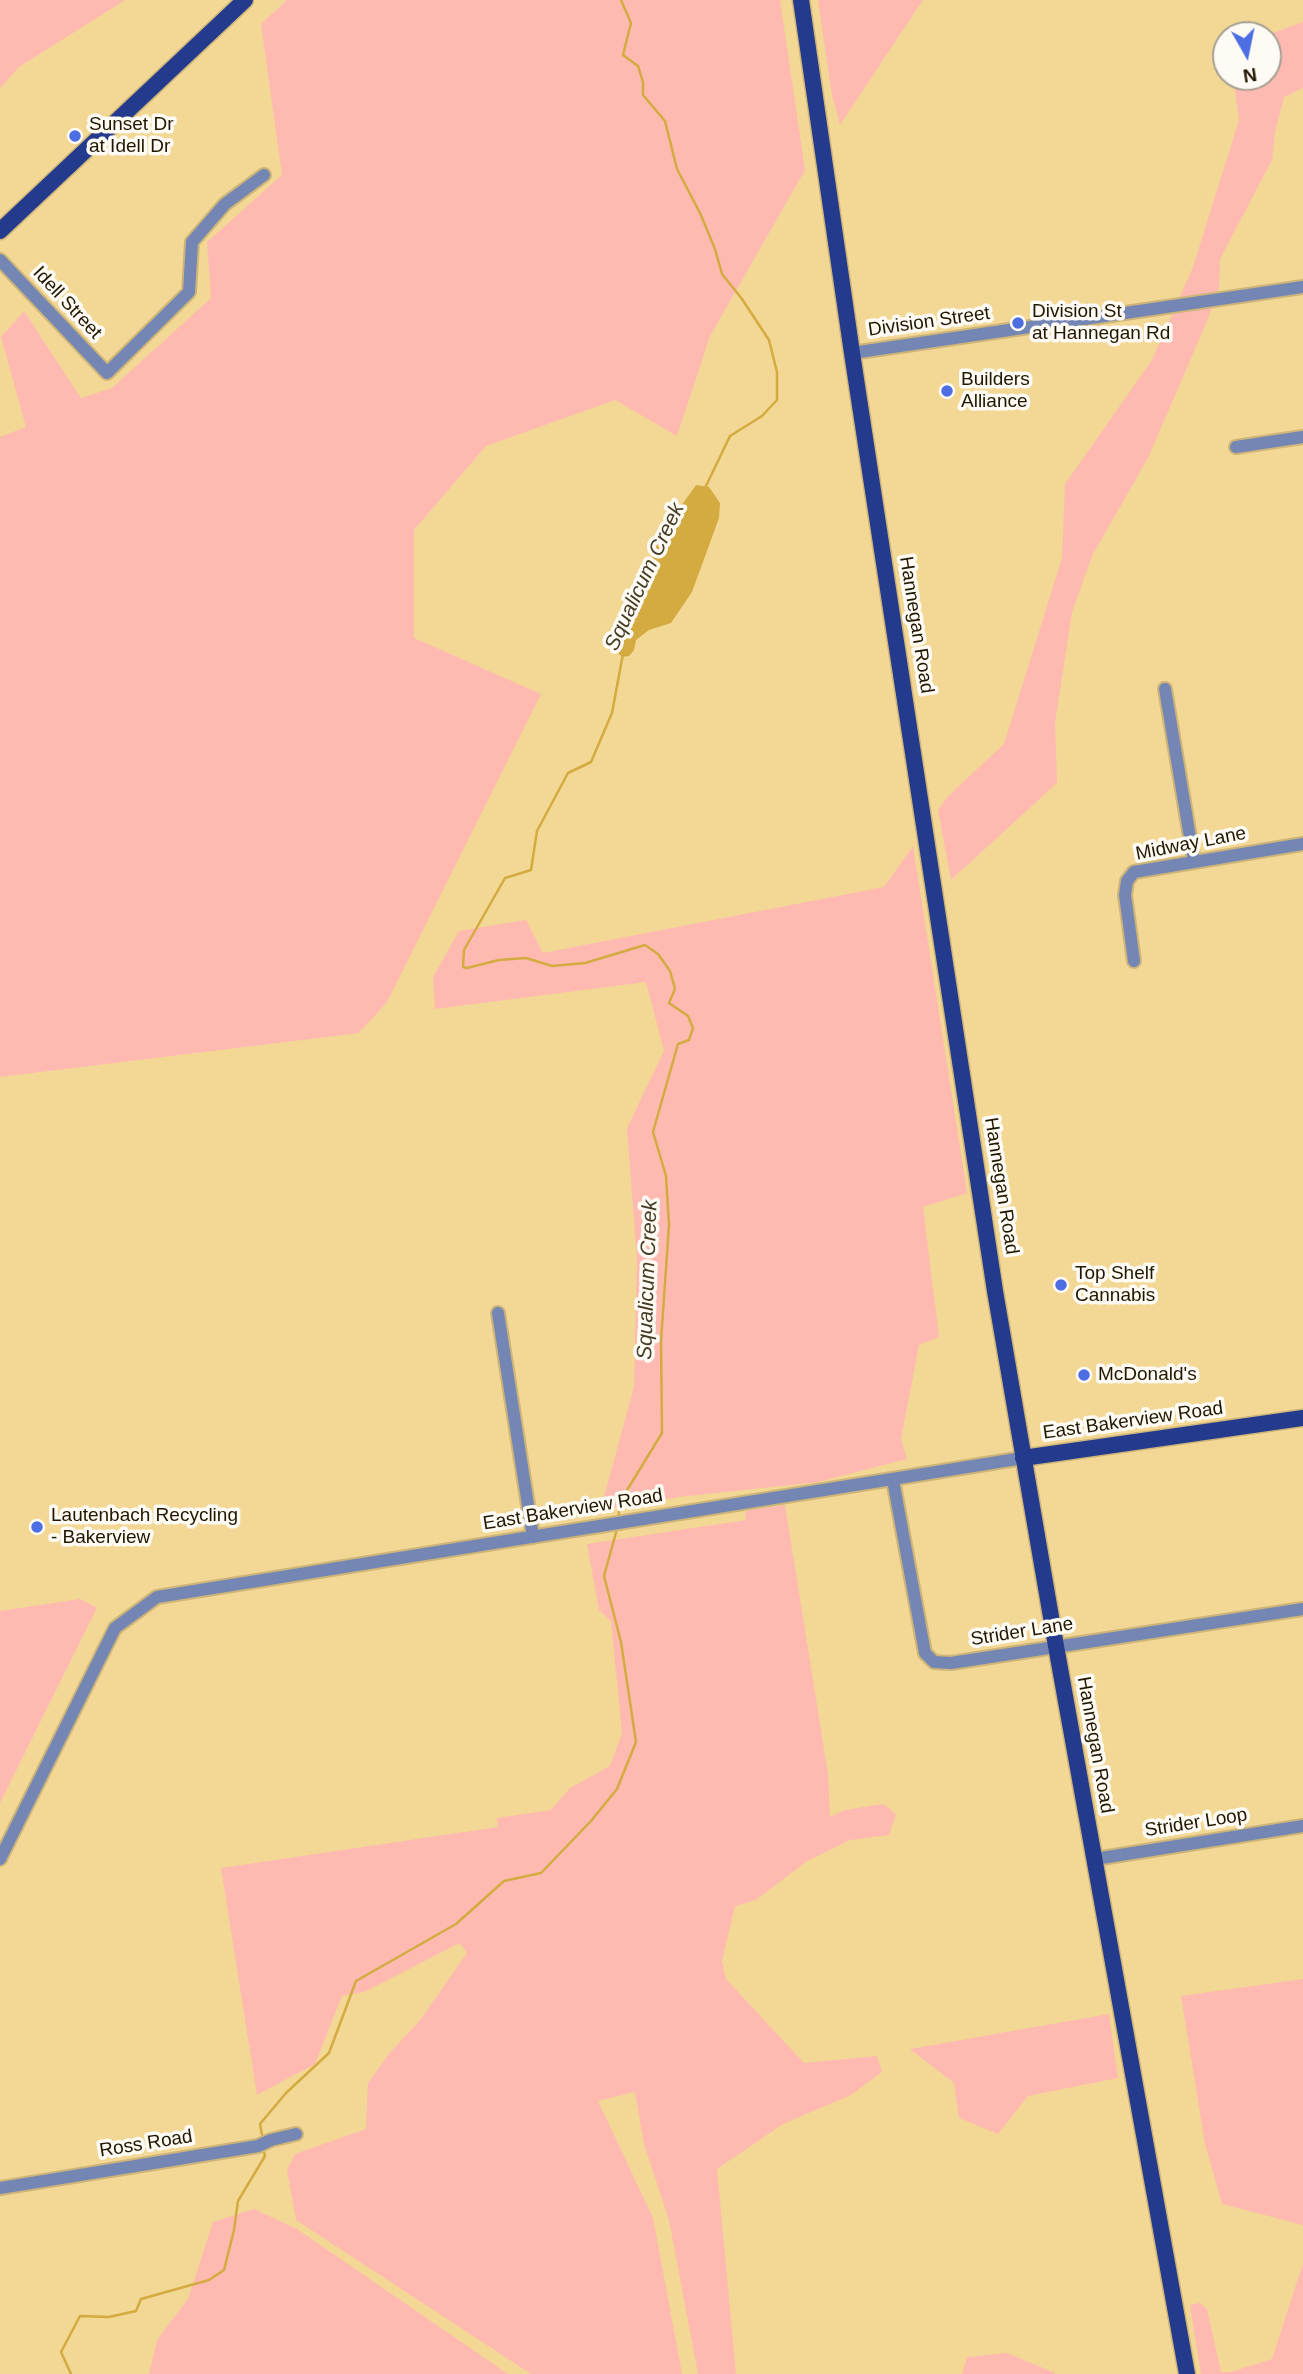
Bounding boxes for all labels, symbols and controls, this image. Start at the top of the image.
north arrow [1212,21,1282,91]
text: N [1242,64,1258,87]
place label: Sunset Dr at Idell Dr [89,114,173,158]
marker: Sunset Dr at Idell Dr [67,128,83,144]
street label: Idell Street [28,262,106,344]
place label: Division St at Hannegan Rd [1032,301,1170,345]
street label: Division Street [867,302,991,342]
marker: Division St at Hannegan Rd [1010,315,1026,331]
place label: Builders Alliance [961,369,1030,413]
marker: Builders Alliance [939,383,955,399]
water label: Squalicum Creek [600,499,690,655]
street label: Hannegan Road [894,555,938,695]
street label: Midway Lane [1134,822,1248,866]
street label: Hannegan Road [979,1116,1023,1256]
water label: Squalicum Creek [633,1200,663,1360]
place label: Top Shelf Cannabis [1075,1263,1155,1307]
marker: Top Shelf Cannabis [1053,1277,1069,1293]
place label: McDonald's [1098,1364,1197,1386]
marker: McDonald's [1076,1367,1092,1383]
street label: East Bakerview Road [1041,1397,1225,1445]
street label: East Bakerview Road [482,1485,664,1535]
place label: Lautenbach Recycling - Bakerview [51,1505,238,1549]
marker: Lautenbach Recycling - Bakerview [29,1519,45,1535]
street label: Strider Lane [969,1613,1075,1651]
street label: Hannegan Road [1072,1675,1118,1815]
street label: Strider Loop [1143,1804,1249,1842]
street label: Ross Road [98,2125,194,2163]

